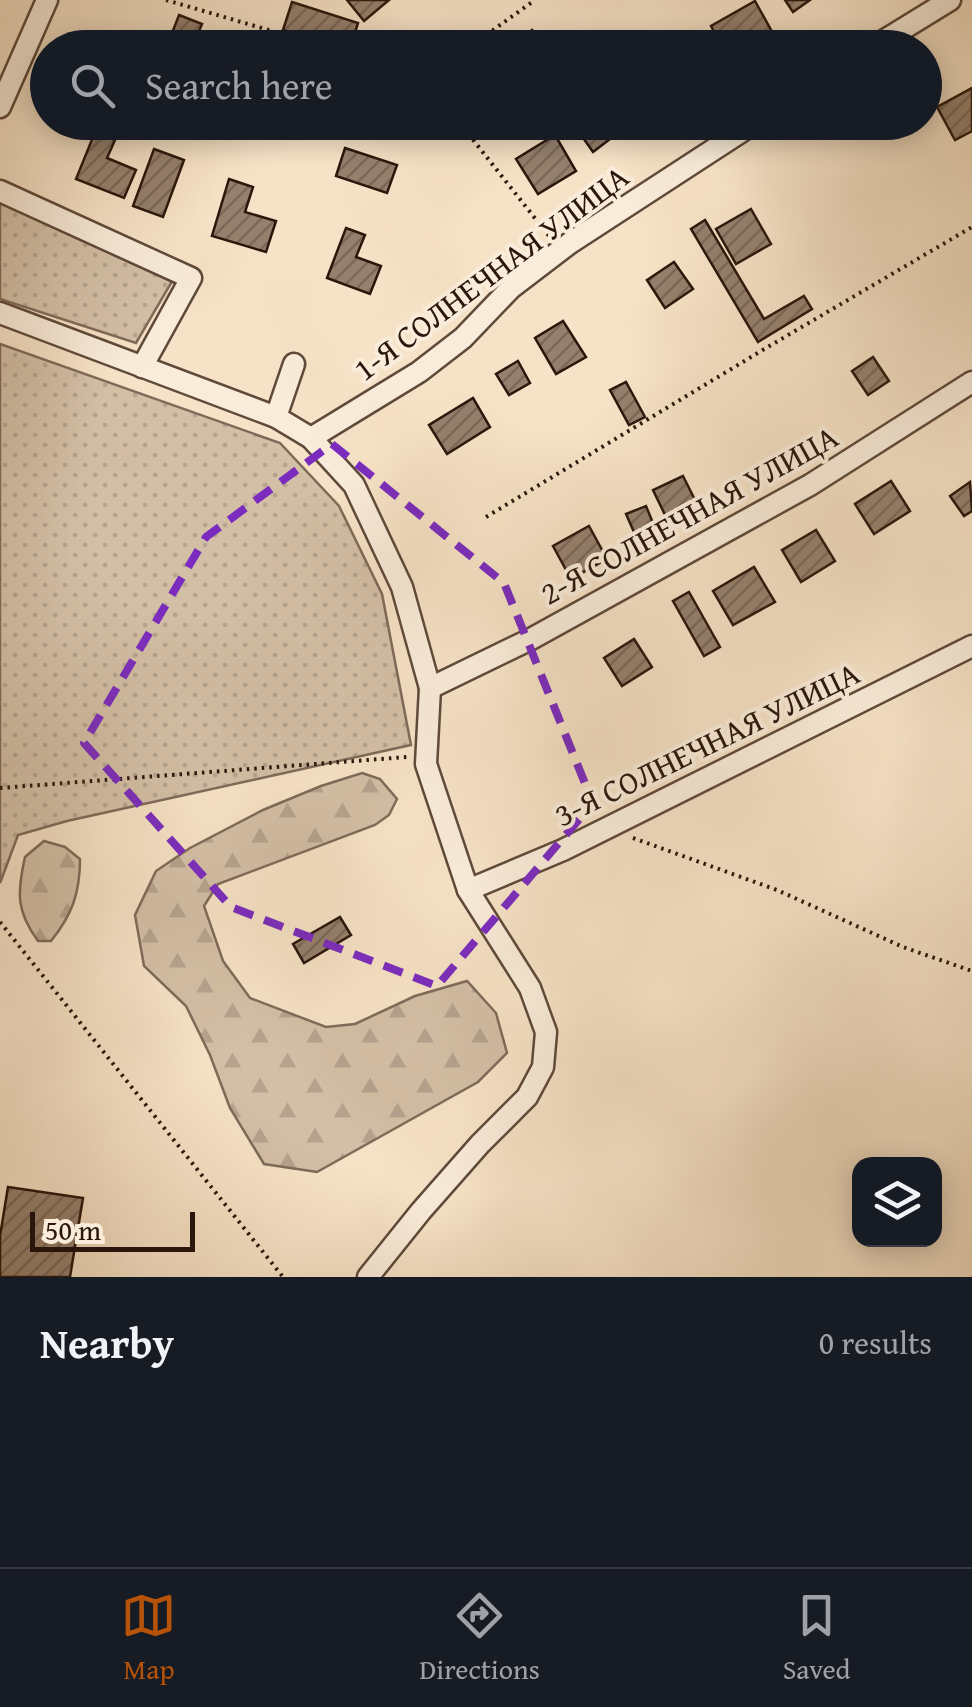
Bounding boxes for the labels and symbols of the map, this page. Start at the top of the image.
street label: 1-Я СОЛНЕЧНАЯ УЛИЦА [343,153,639,392]
street label: 2-Я СОЛНЕЧНАЯ УЛИЦА [531,413,847,616]
street label: 3-Я СОЛНЕЧНАЯ УЛИЦА [546,649,868,838]
scale bar [30,1207,195,1252]

